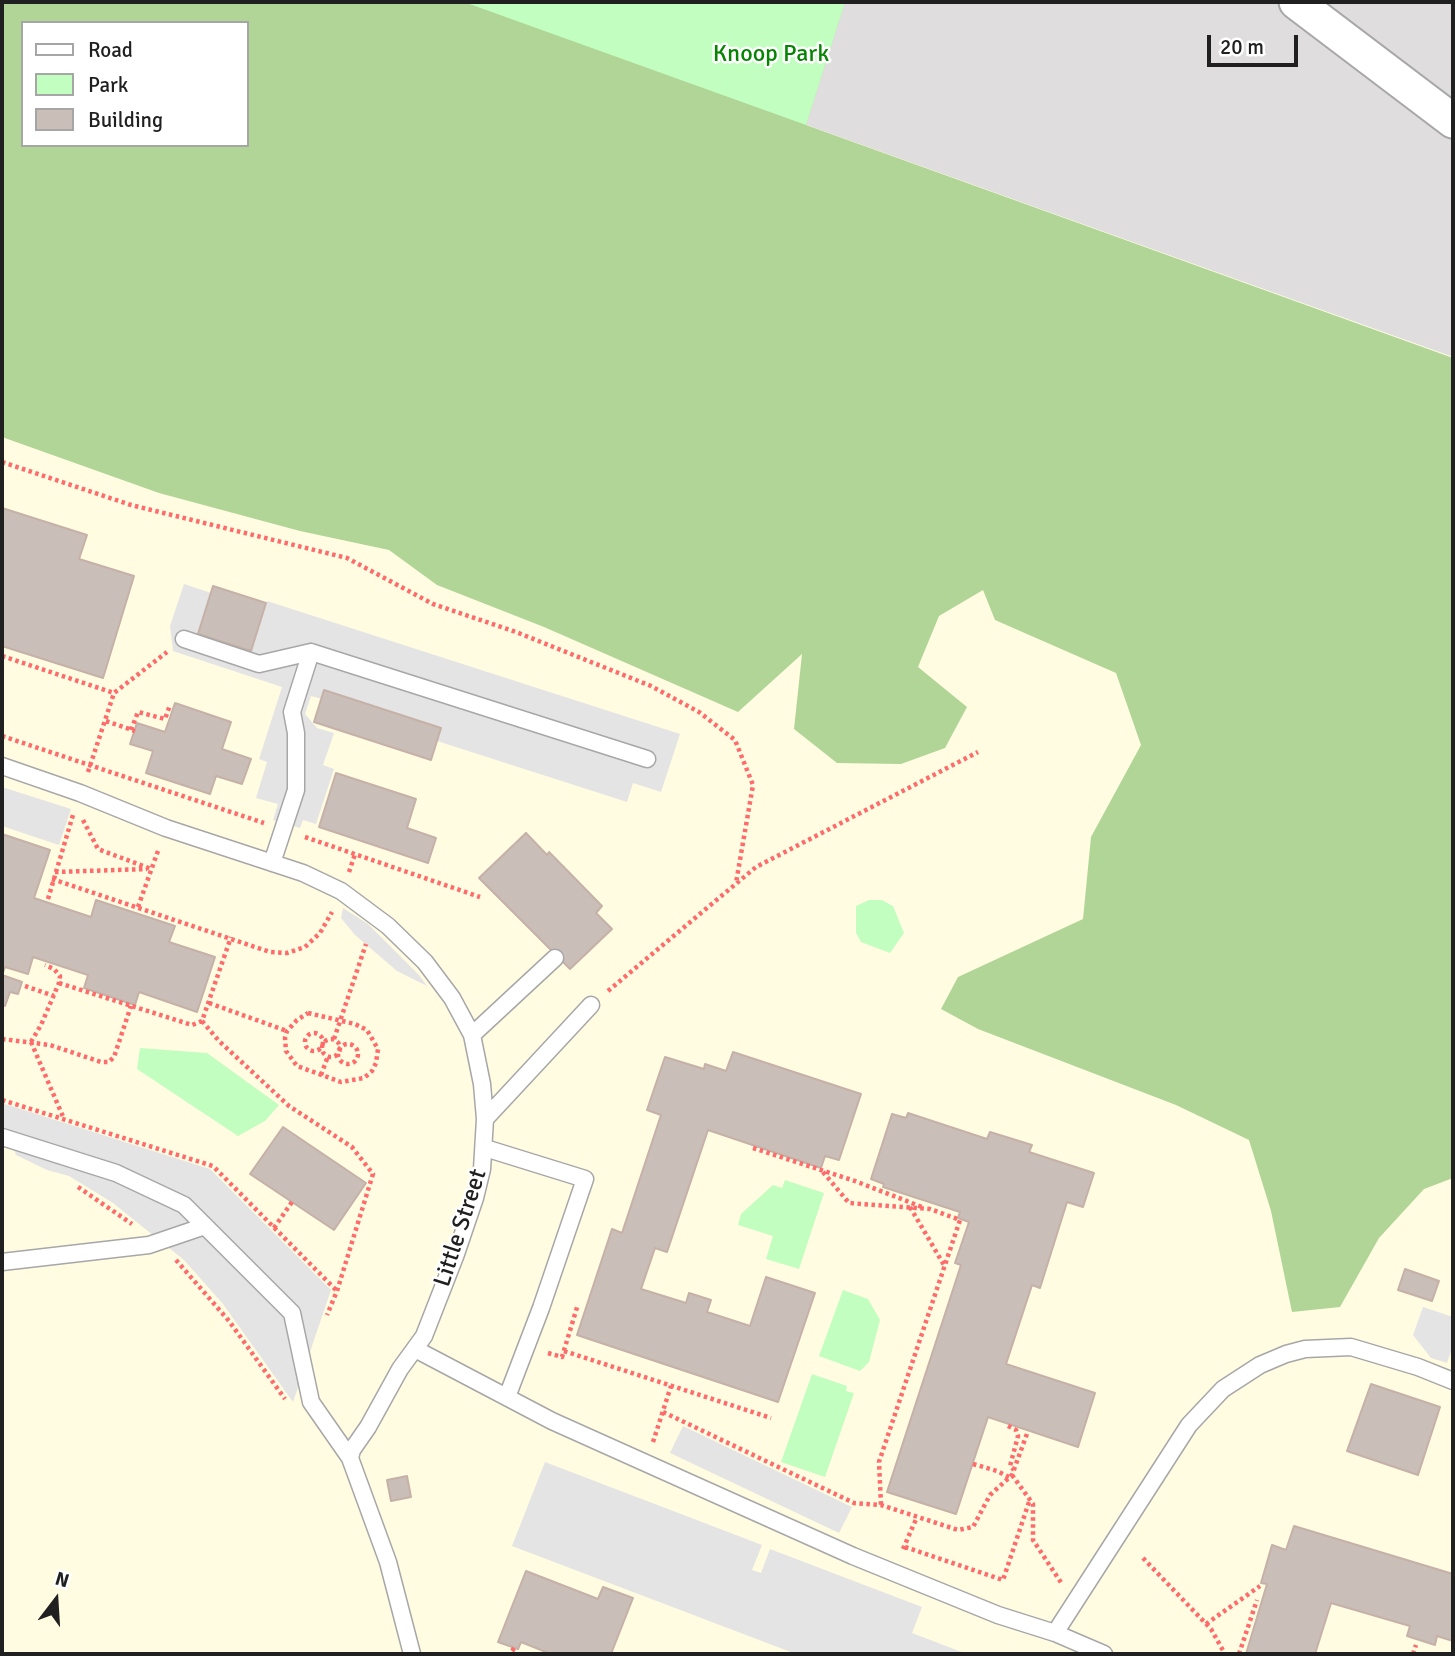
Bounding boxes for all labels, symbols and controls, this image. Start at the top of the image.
legend [21,21,248,147]
scale bar [1210,21,1301,65]
text: 20 m [1220,34,1264,60]
text: Road [88,37,133,63]
park label: Knoop Park [713,41,829,69]
text: Park [88,72,128,98]
text: Building [88,107,163,133]
street label: Little Street [428,1166,494,1290]
north arrow [21,1565,91,1635]
text: N [52,1567,72,1593]

